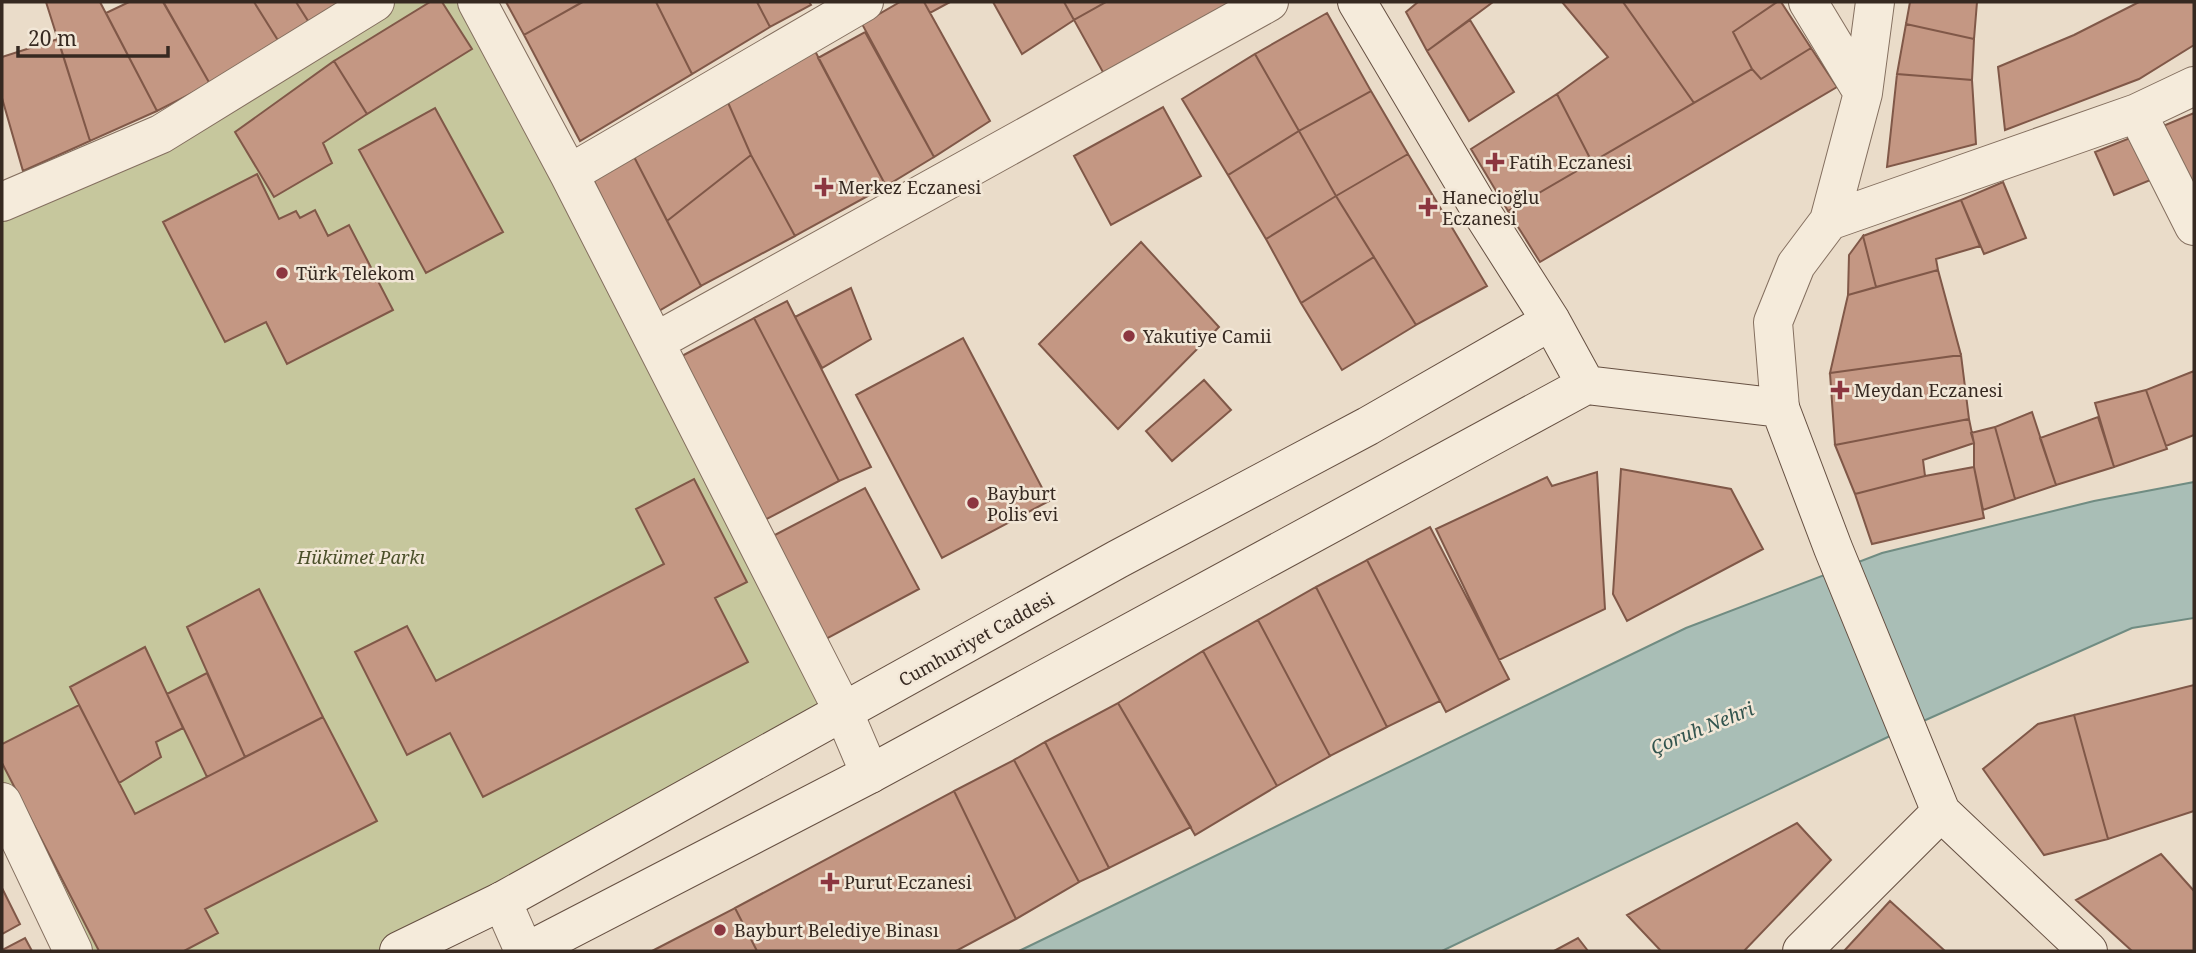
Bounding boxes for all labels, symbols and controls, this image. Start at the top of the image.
scale bar [18,14,168,58]
text: 20 m [28,24,77,52]
place label: Fatih Eczanesi [1509,150,1632,174]
marker: Fatih Eczanesi [1487,154,1503,170]
place label: Merkez Eczanesi [838,175,981,199]
marker: Merkez Eczanesi [816,179,832,195]
place label: Hanecioğlu Eczanesi [1442,185,1540,230]
marker: Hanecioğlu Eczanesi [1420,199,1436,215]
place label: Türk Telekom [296,261,415,285]
marker: Türk Telekom [274,265,290,281]
place label: Yakutiye Camii [1142,324,1272,348]
marker: Yakutiye Camii [1121,328,1137,344]
place label: Meydan Eczanesi [1854,378,2003,402]
marker: Meydan Eczanesi [1832,382,1848,398]
place label: Bayburt Polis evi [987,481,1058,526]
marker: Bayburt Polis evi [965,495,981,511]
park label: Hükümet Parkı [296,545,426,569]
street label: Cumhuriyet Caddesi [894,586,1058,692]
water label: Çoruh Nehri [1646,695,1758,761]
place label: Purut Eczanesi [844,870,972,894]
marker: Purut Eczanesi [822,874,838,890]
place label: Bayburt Belediye Binası [734,918,939,942]
marker: Bayburt Belediye Binası [712,922,728,938]

